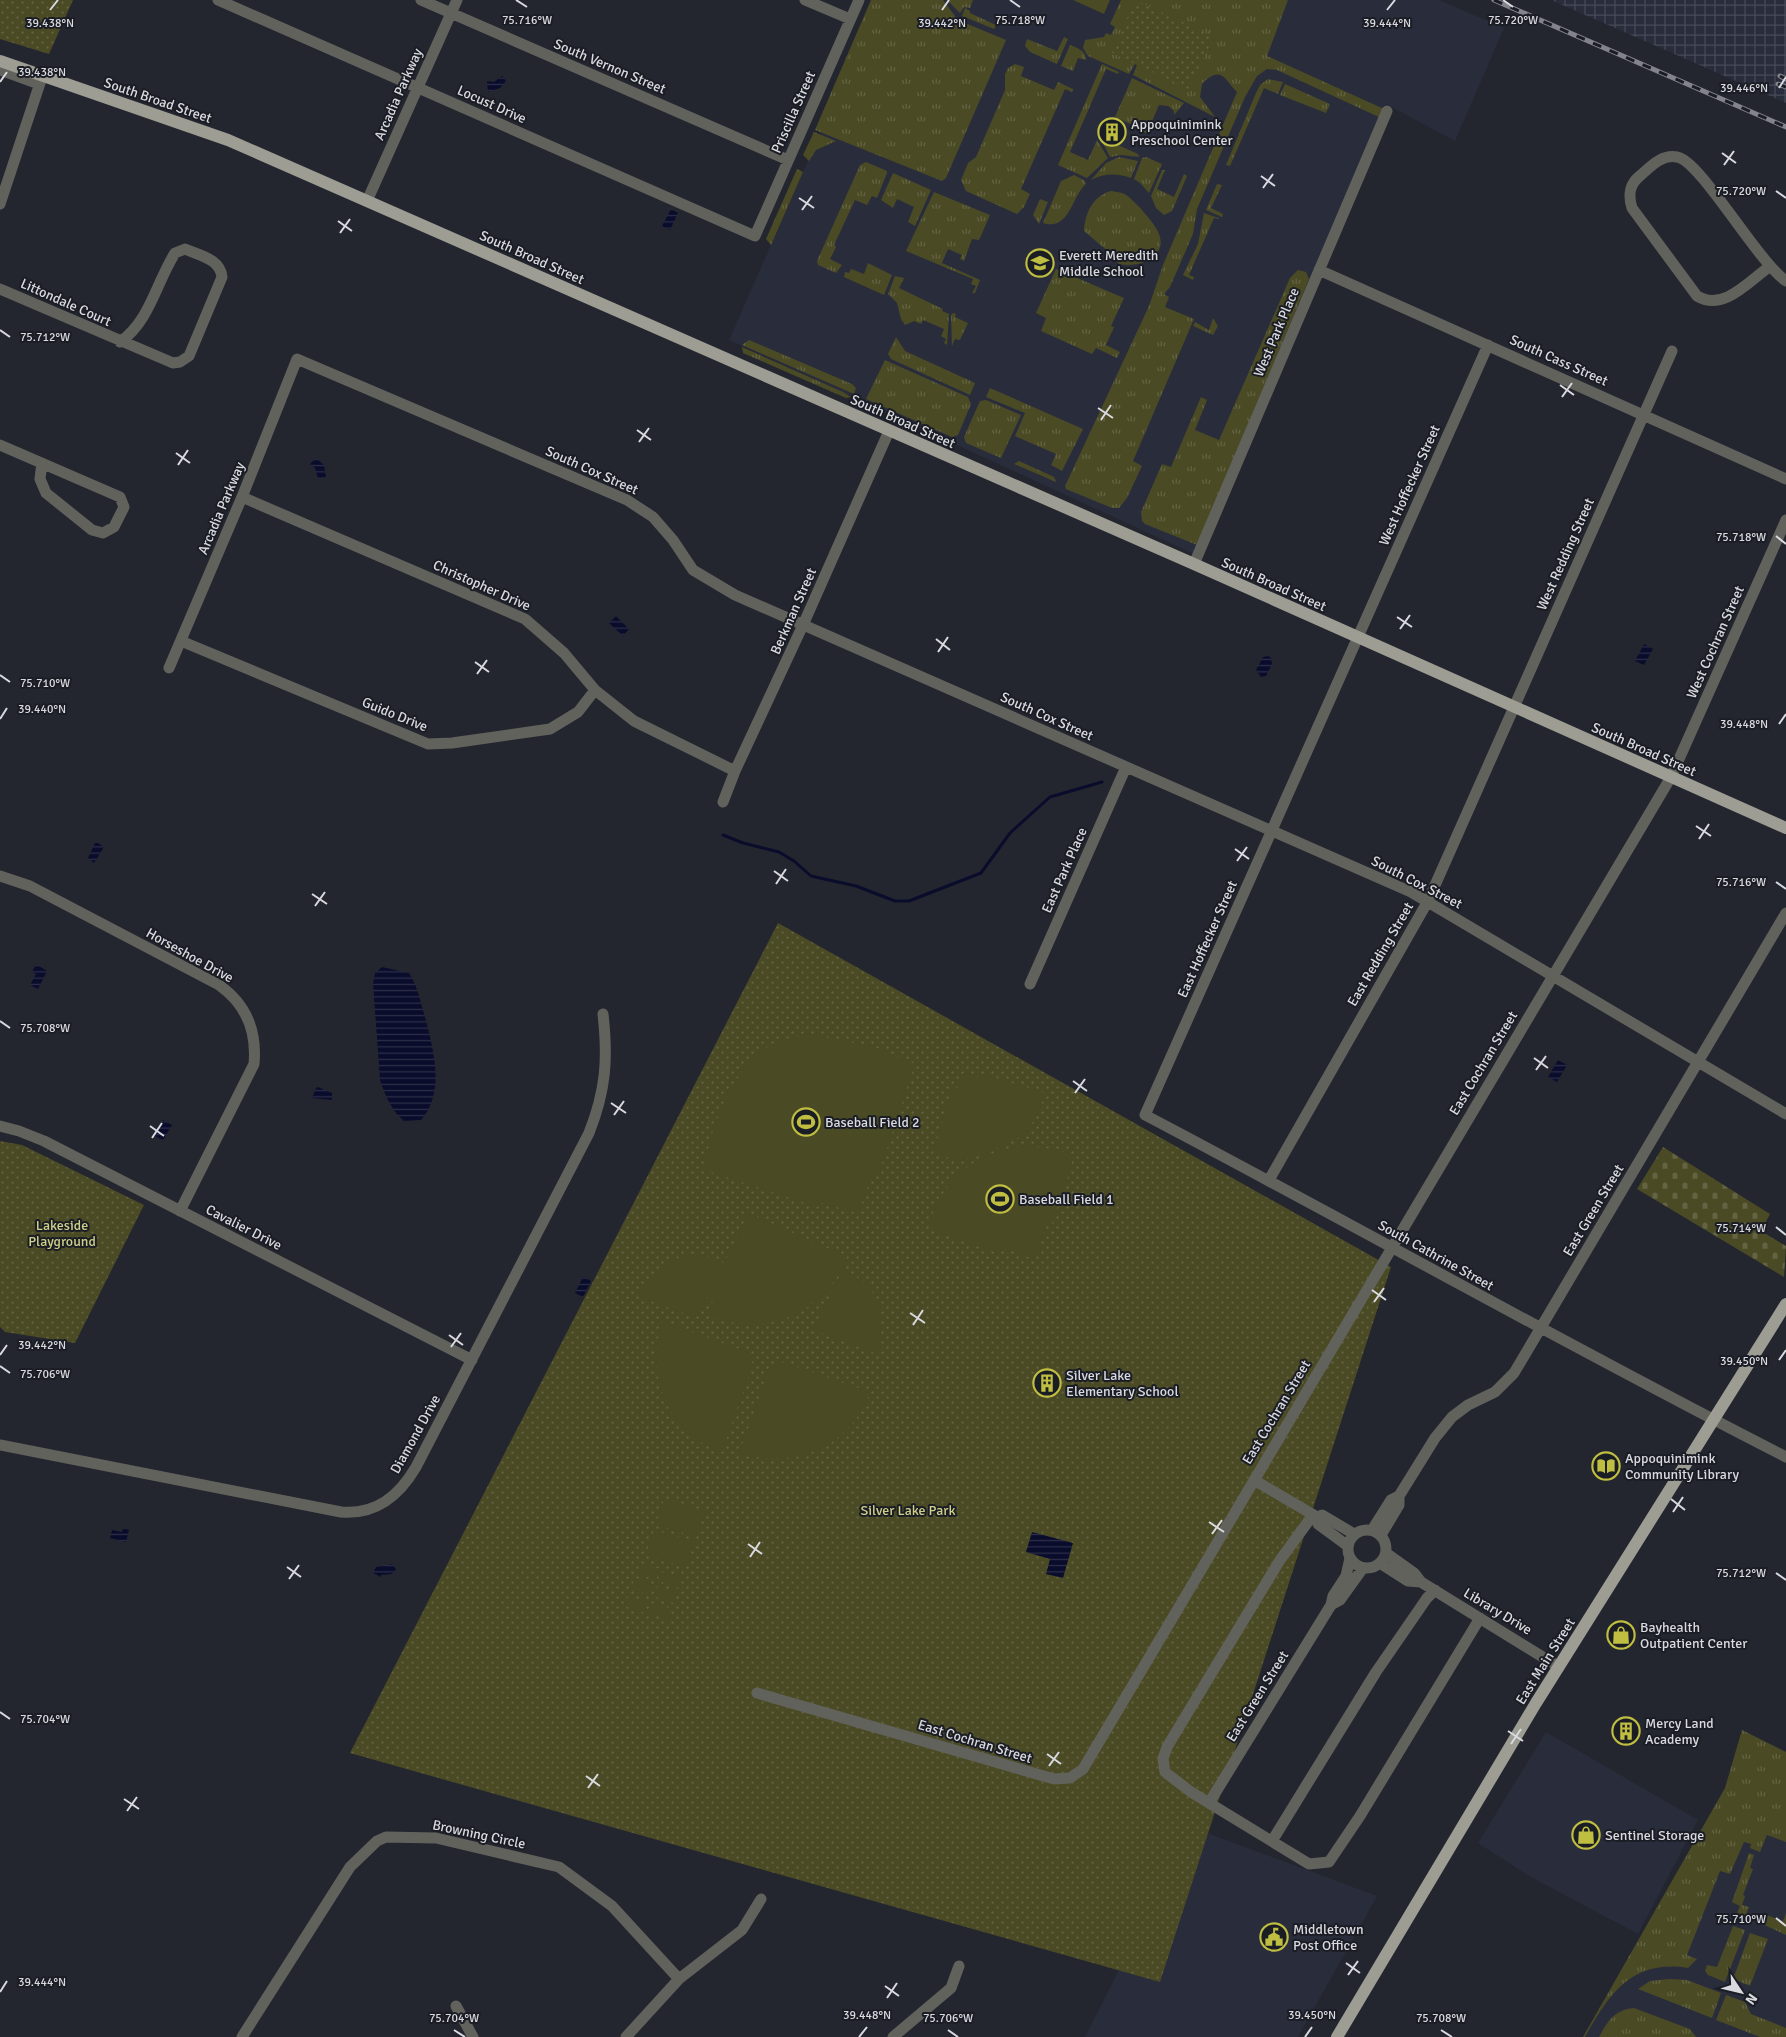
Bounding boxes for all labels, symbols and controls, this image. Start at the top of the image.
text: 75.716°W [502,13,552,28]
text: 75.718°W [995,13,1045,28]
text: 75.720°W [1488,13,1538,28]
text: 39.438°N [26,16,74,31]
text: 39.442°N [918,16,966,31]
text: 39.444°N [1363,16,1411,31]
street label: South Vernon Street [551,35,668,98]
street label: Arcadia Parkway [371,45,426,143]
text: 39.438°N [18,65,66,80]
street label: Priscilla Street [768,68,819,156]
street label: South Broad Street [102,74,214,127]
text: 39.446°N [1720,81,1768,96]
street label: Locust Drive [455,82,529,127]
place label: Appoquinimink Preschool Center [1131,116,1233,149]
building icon: Appoquinimink Preschool Center [1097,117,1127,147]
text: 75.720°W [1716,184,1766,199]
street label: South Broad Street [477,227,587,288]
place label: Everett Meredith Middle School [1059,247,1159,280]
school or university icon: Everett Meredith Middle School [1025,248,1055,278]
street label: Littondale Court [18,275,114,330]
street label: West Park Place [1250,285,1303,379]
text: 75.712°W [20,330,70,345]
street label: South Cass Street [1507,331,1611,390]
street label: South Broad Street [848,391,958,452]
street label: West Hoffecker Street [1375,422,1444,548]
street label: South Cox Street [543,442,641,499]
street label: Arcadia Parkway [194,459,249,557]
street label: West Redding Street [1533,495,1598,613]
text: 75.718°W [1716,530,1766,545]
street label: South Broad Street [1219,554,1329,615]
street label: Christopher Drive [430,556,533,615]
street label: Berkman Street [767,565,820,657]
street label: West Cochran Street [1683,583,1748,701]
text: 75.710°W [20,676,70,691]
street label: South Cox Street [998,688,1096,745]
street label: Guido Drive [359,694,430,735]
text: 39.440°N [18,702,66,717]
text: 39.448°N [1720,717,1768,732]
street label: South Broad Street [1589,719,1699,780]
street label: East Park Place [1038,825,1091,916]
street label: South Cox Street [1368,852,1465,913]
text: 75.716°W [1716,875,1766,890]
street label: East Hoffecker Street [1174,878,1241,1000]
street label: East Redding Street [1344,899,1417,1009]
street label: Horseshoe Drive [143,924,236,986]
street label: East Cochran Street [1446,1008,1521,1118]
text: 75.708°W [20,1021,70,1036]
sports icon: Baseball Field 2 [791,1107,821,1137]
place label: Baseball Field 2 [825,1114,920,1131]
street label: East Green Street [1559,1161,1628,1259]
sports icon: Baseball Field 1 [985,1184,1015,1214]
place label: Baseball Field 1 [1019,1191,1114,1208]
street label: Cavalier Drive [203,1201,285,1254]
park label: Lakeside Playground [28,1217,96,1250]
street label: South Cathrine Street [1375,1217,1497,1294]
text: 75.714°W [1716,1221,1766,1236]
text: 39.442°N [18,1338,66,1353]
text: 39.450°N [1720,1354,1768,1369]
street label: East Cochran Street [1239,1357,1314,1467]
text: 75.706°W [20,1367,70,1382]
place label: Silver Lake Elementary School [1066,1367,1179,1400]
building icon: Silver Lake Elementary School [1032,1368,1062,1398]
street label: Diamond Drive [387,1392,444,1477]
place label: Appoquinimink Community Library [1625,1450,1739,1483]
library icon: Appoquinimink Community Library [1591,1451,1621,1481]
park label: Silver Lake Park [861,1502,955,1519]
text: 75.712°W [1716,1566,1766,1581]
street label: Library Drive [1460,1584,1535,1638]
street label: East Main Street [1512,1615,1579,1708]
place label: Bayhealth Outpatient Center [1640,1619,1748,1652]
shop icon: Bayhealth Outpatient Center [1606,1620,1636,1650]
street label: East Green Street [1223,1648,1292,1745]
text: 75.704°W [20,1712,70,1727]
place label: Mercy Land Academy [1645,1715,1714,1748]
street label: East Cochran Street [916,1716,1034,1767]
building icon: Mercy Land Academy [1611,1716,1641,1746]
street label: Browning Circle [431,1816,527,1853]
shop icon: Sentinel Storage [1571,1820,1601,1850]
place label: Sentinel Storage [1605,1827,1704,1844]
text: 75.710°W [1716,1912,1766,1927]
place label: Middletown Post Office [1293,1921,1364,1954]
public building icon: Middletown Post Office [1259,1922,1289,1952]
north arrow [1716,1967,1766,2017]
text: 39.444°N [18,1975,66,1990]
text: N [1741,1990,1761,2008]
text: 39.448°N [843,2008,891,2023]
text: 39.450°N [1288,2008,1336,2023]
text: 75.704°W [429,2011,479,2026]
text: 75.706°W [923,2011,973,2026]
text: 75.708°W [1416,2011,1466,2026]

